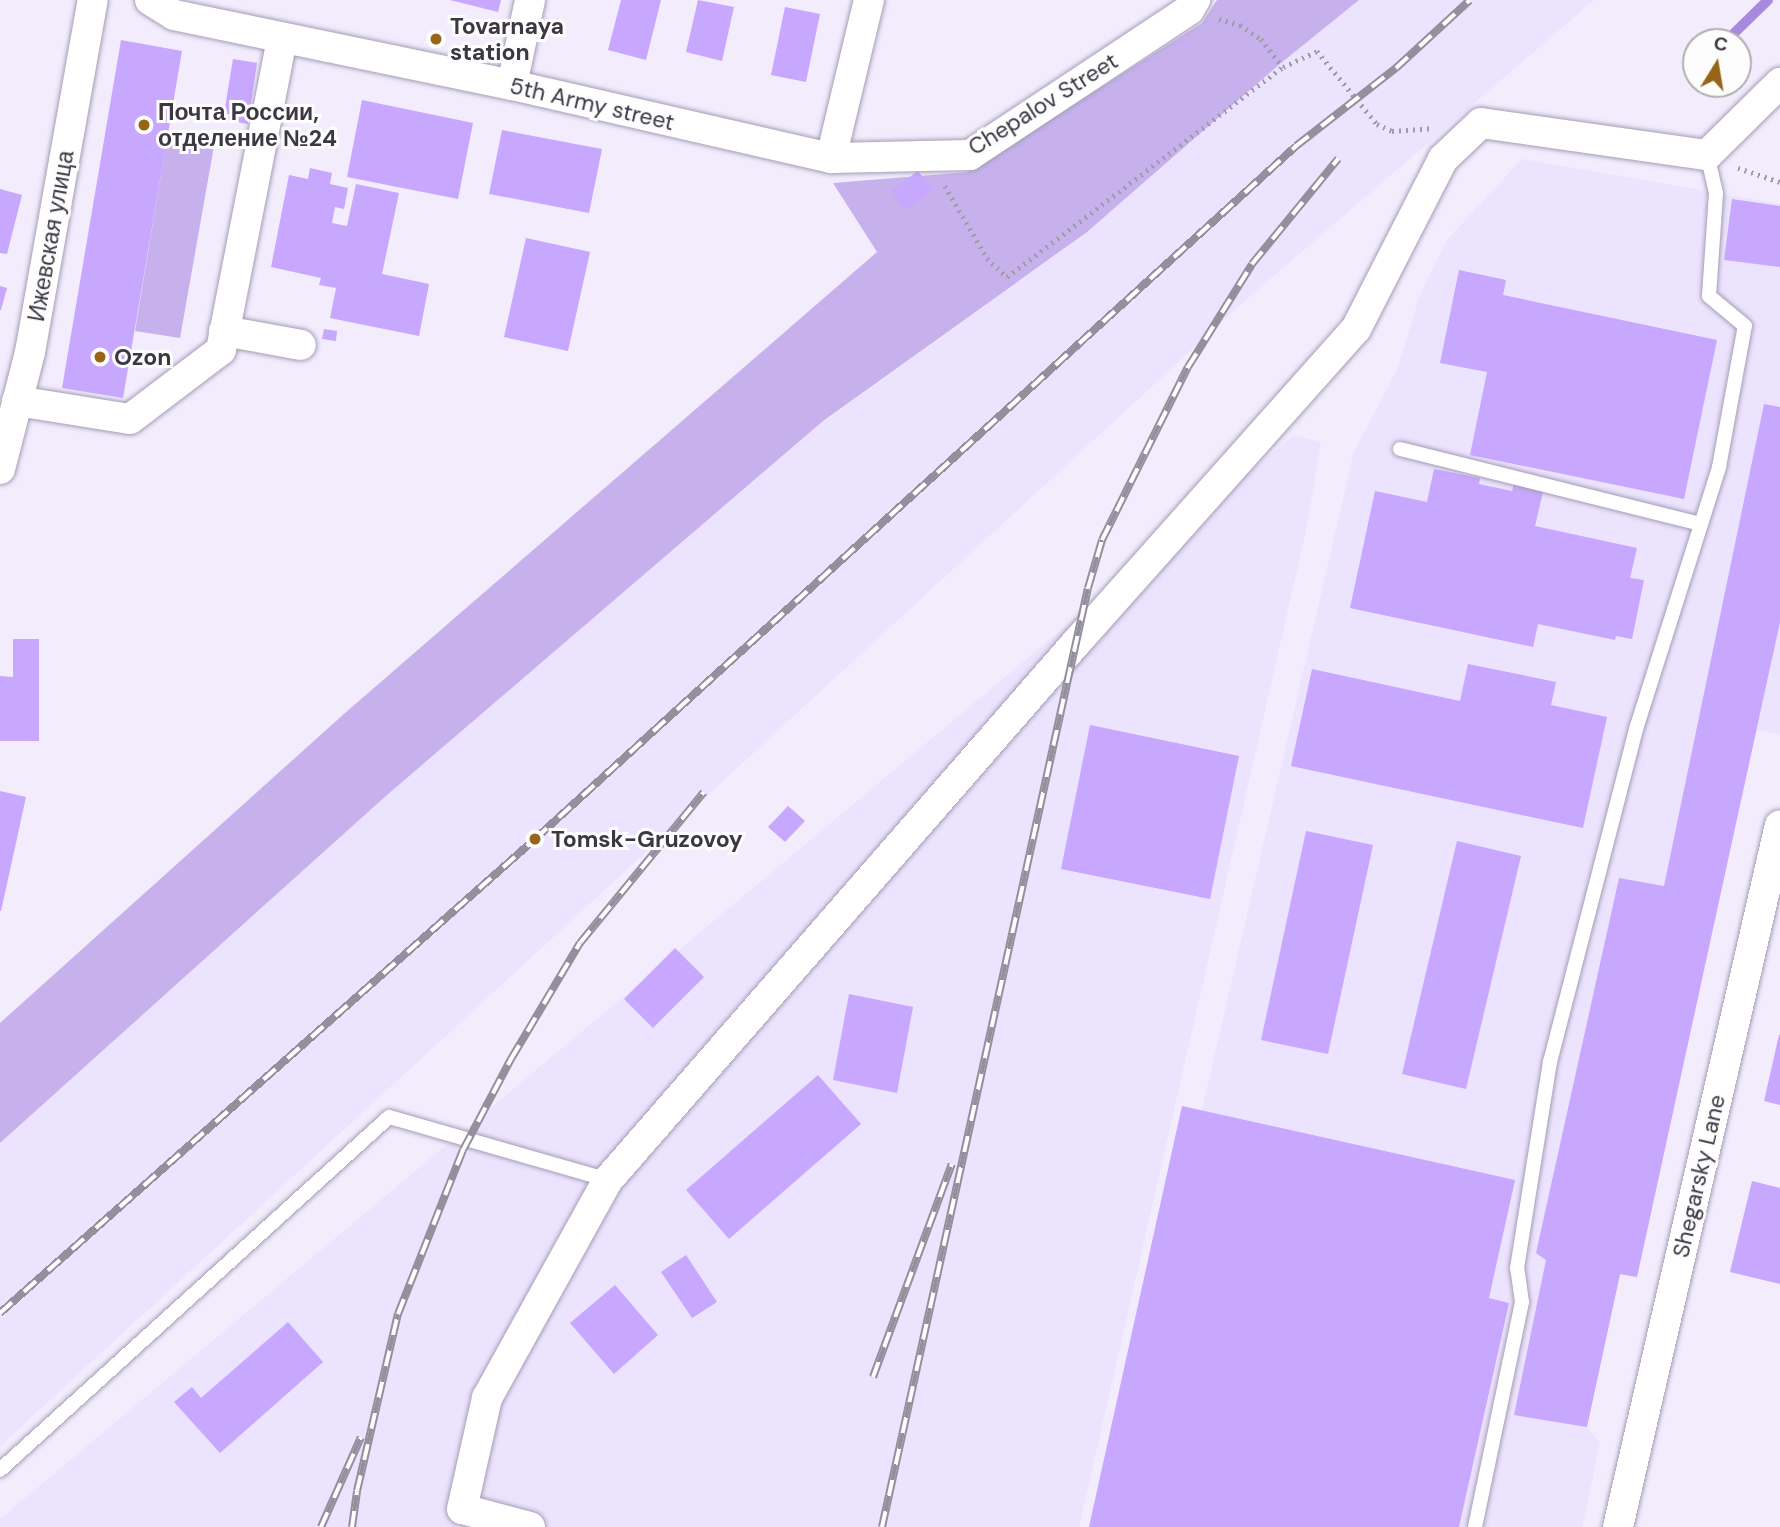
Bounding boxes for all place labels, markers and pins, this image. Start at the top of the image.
place label: Tovarnaya station [450,12,564,66]
marker: Tovarnaya station [428,31,444,47]
place label: Почта России, отделение №24 [158,98,337,152]
marker: Почта России, отделение №24 [136,117,152,133]
place label: Ozon [114,343,172,371]
marker: Ozon [92,349,108,365]
place label: Tomsk-Gruzovoy [551,825,743,853]
marker: Tomsk-Gruzovoy [525,829,545,849]

